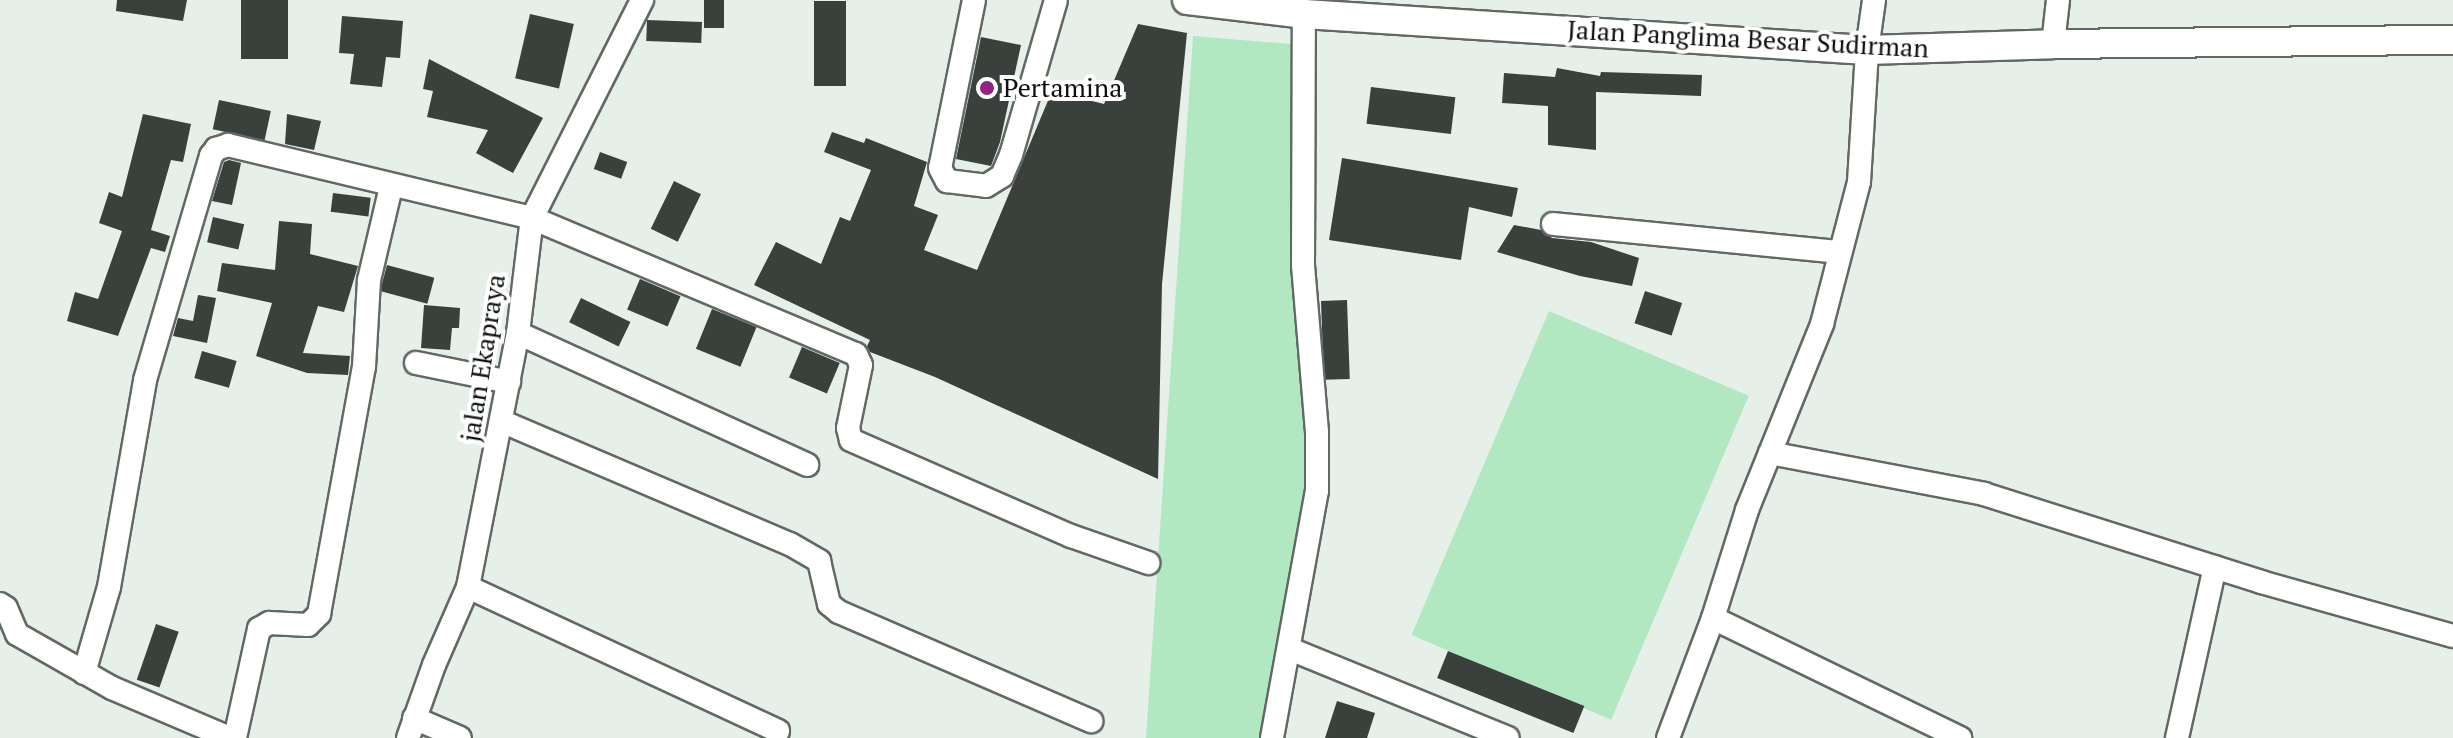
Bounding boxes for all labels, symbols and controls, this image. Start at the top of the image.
street label: Jalan Panglima Besar Sudirman [1567,14,1929,64]
place label: Pertamina [1003,72,1122,104]
marker: Pertamina [978,79,996,97]
street label: jalan Ekapraya [454,272,512,444]

